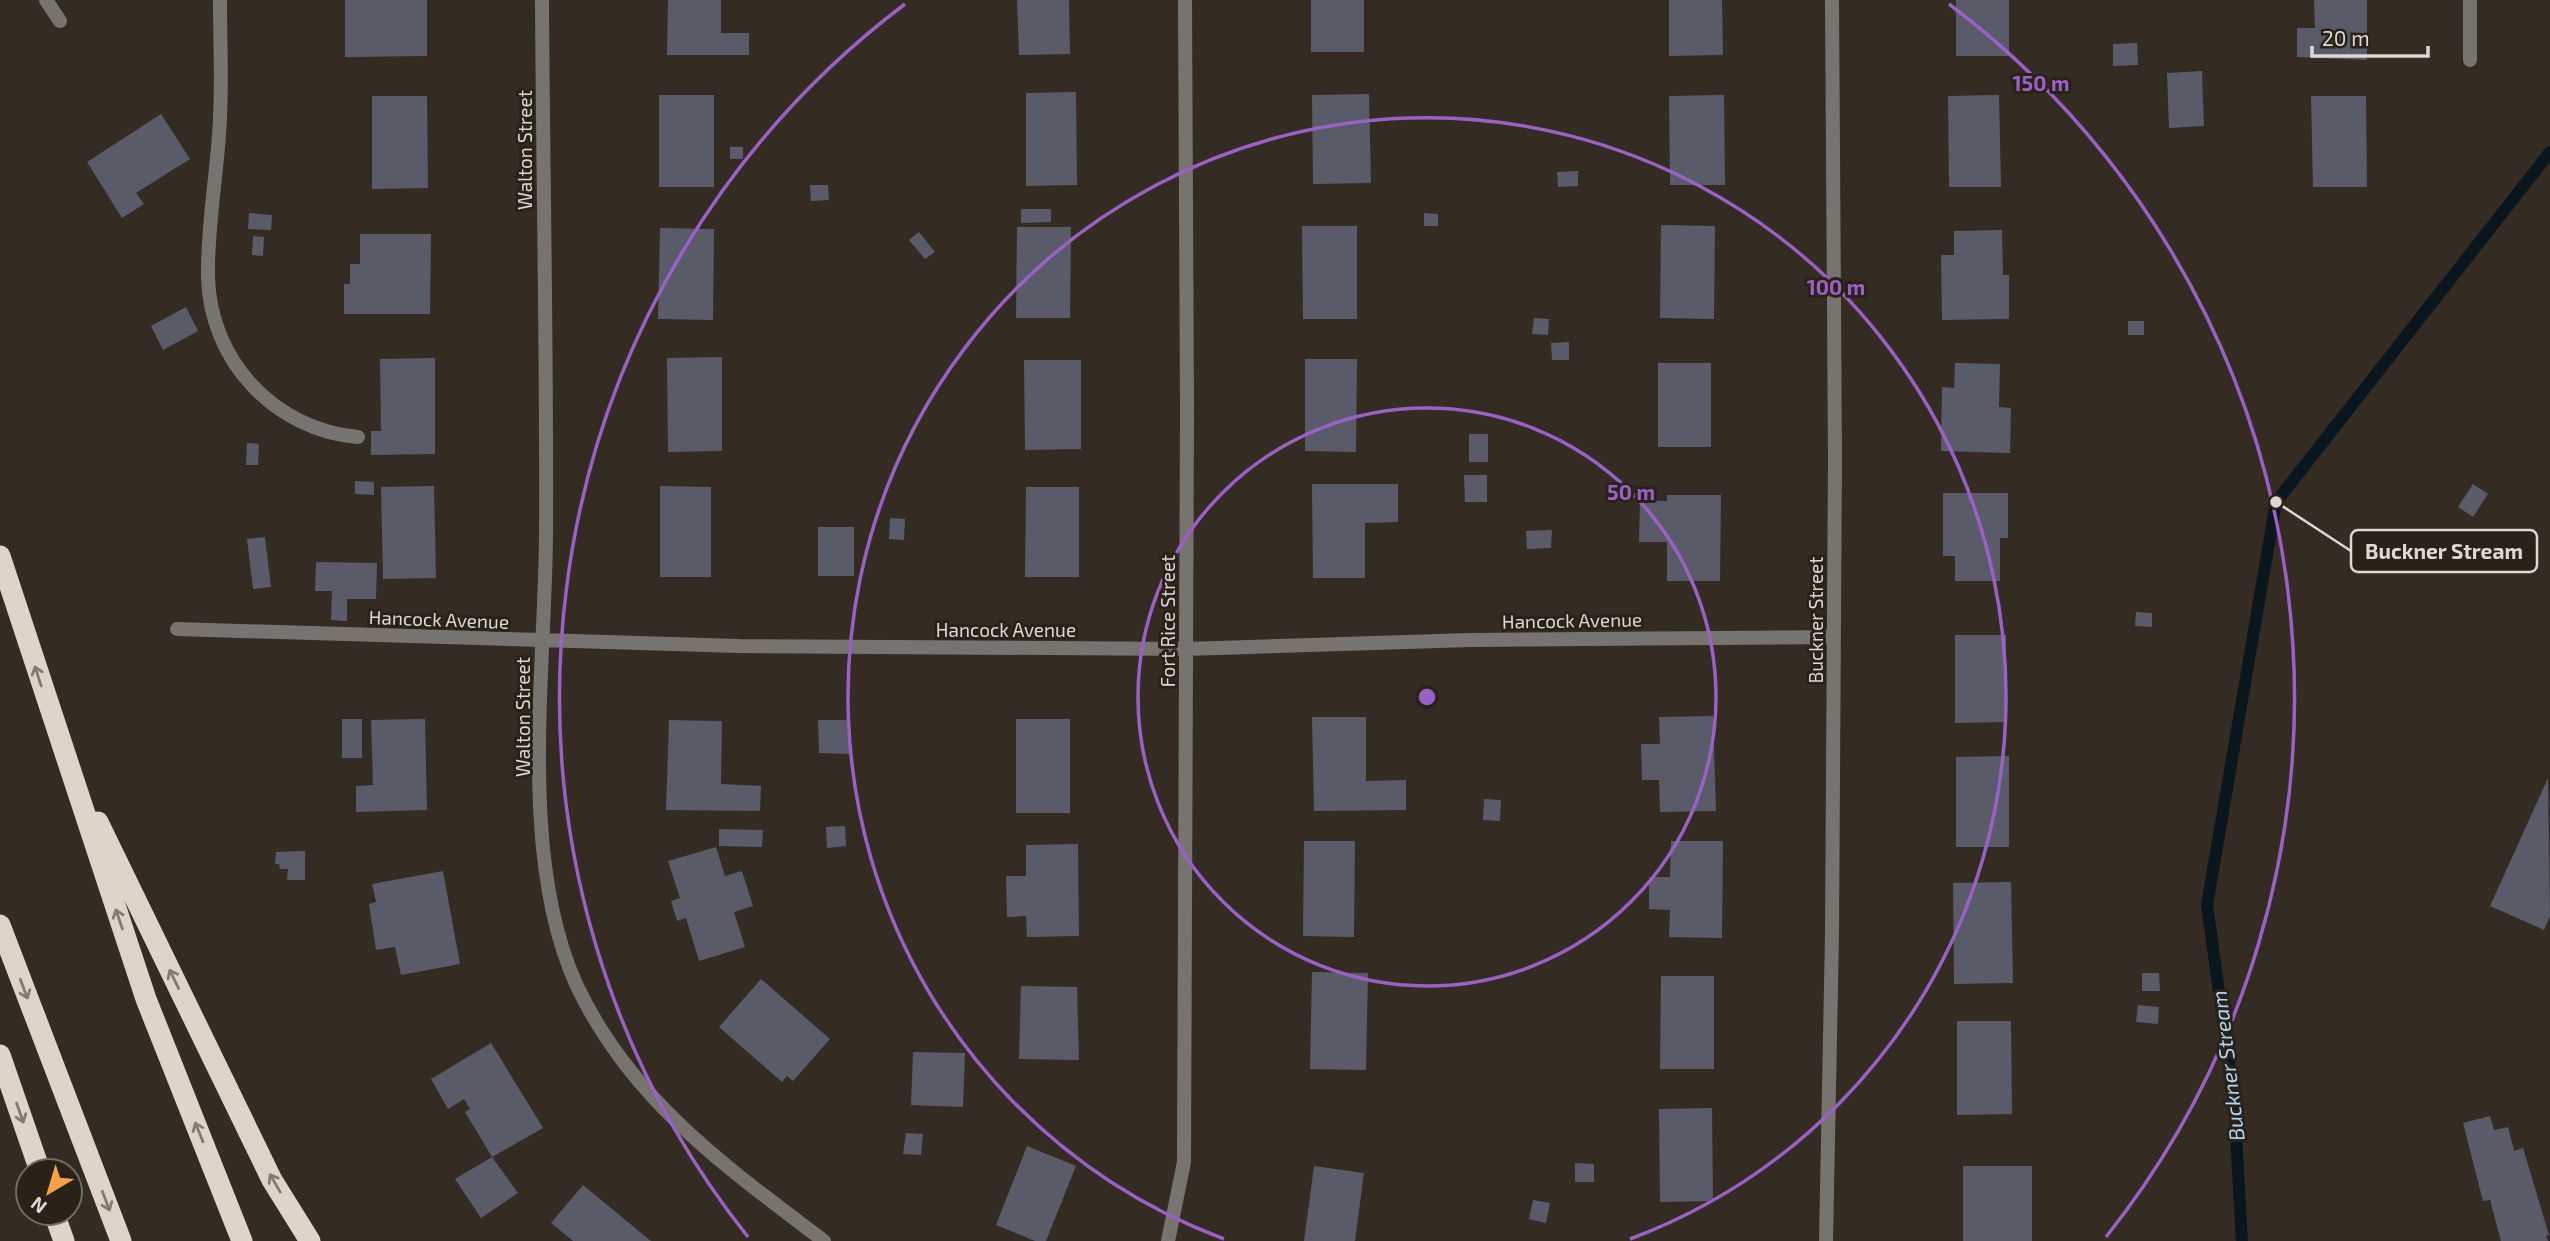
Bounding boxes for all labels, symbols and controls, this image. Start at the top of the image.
scale bar [2312,14,2428,58]
text: 20 m [2322,25,2370,50]
text: 150 m [2013,70,2069,95]
street label: Walton Street [513,90,536,210]
text: 100 m [1807,274,1865,299]
text: 50 m [1607,479,1655,504]
callout: Buckner Stream [2351,530,2537,572]
text: Buckner Stream [2365,538,2523,563]
street label: Fort Rice Street [1156,555,1179,687]
street label: Buckner Street [1804,556,1827,684]
street label: Hancock Avenue [368,605,510,633]
street label: Hancock Avenue [1502,607,1642,633]
street label: Hancock Avenue [936,618,1076,641]
street label: Walton Street [511,657,534,777]
one-way arrow [31,665,43,687]
centre of rings [1415,685,1439,709]
one-way arrow [112,908,125,930]
one-way arrow [167,969,181,990]
one-way arrow [19,978,32,999]
water label: Buckner Stream [2205,989,2249,1143]
one-way arrow [14,1102,27,1124]
one-way arrow [191,1122,204,1143]
north arrow [14,1157,84,1227]
one-way arrow [268,1173,281,1194]
one-way arrow [100,1190,113,1212]
text: N [26,1193,51,1219]

